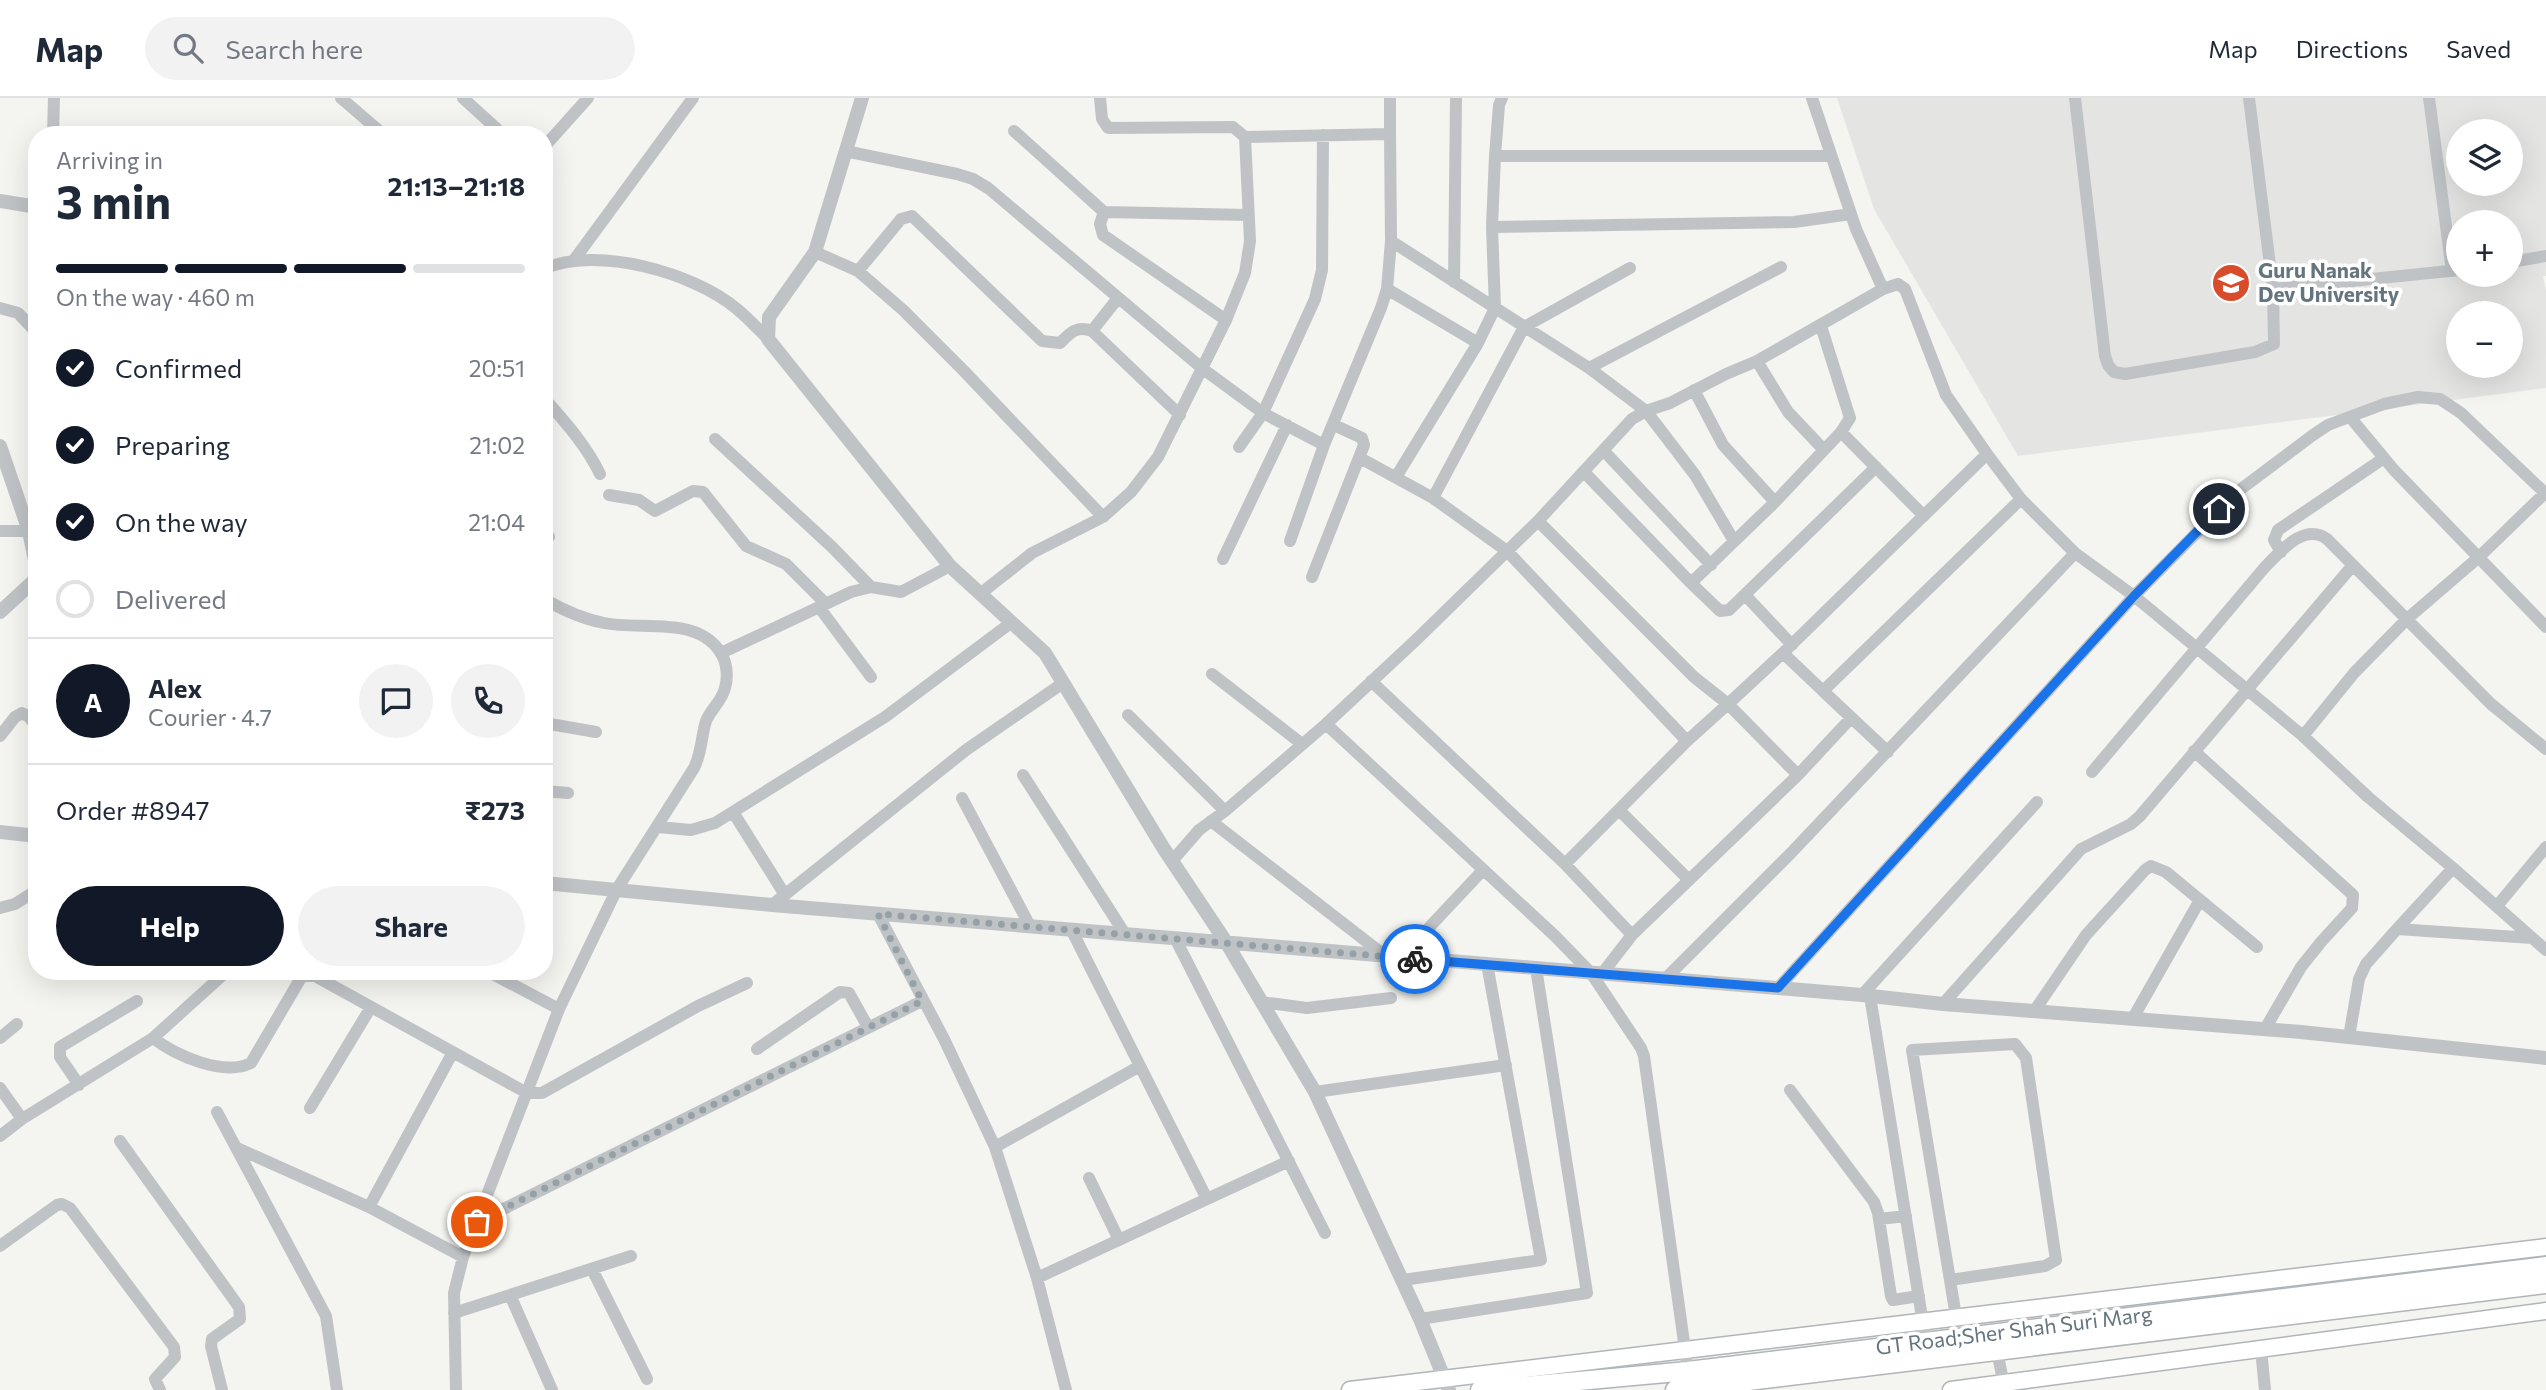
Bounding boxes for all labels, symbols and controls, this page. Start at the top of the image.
search box [145,17,635,80]
text: Map [35,28,103,69]
icon: search [169,29,207,67]
text: Search here [225,33,363,64]
text: Map [2208,34,2258,63]
text: Directions [2296,34,2408,63]
text: Saved [2446,34,2511,63]
map controls [2446,119,2523,378]
button: layers [2446,119,2523,196]
text: Arriving in [56,146,163,174]
text: 21:13–21:18 [387,170,525,201]
text: 3 min [56,172,171,228]
button: + [2446,210,2523,287]
place label: Guru Nanak Dev University [2258,257,2400,306]
school or university icon: Guru Nanak Dev University [2210,262,2252,304]
text: On the way · 460 m [56,283,255,311]
button: − [2446,301,2523,378]
icon: check [56,349,94,387]
text: Confirmed [115,352,242,383]
text: 20:51 [469,354,525,382]
icon: check [56,426,94,464]
text: Preparing [115,429,230,460]
text: 21:02 [469,431,525,459]
pin [2189,479,2249,539]
icon: home [2200,490,2238,528]
icon: check [56,503,94,541]
text: On the way [115,506,248,537]
text: 21:04 [468,508,525,536]
text: Delivered [115,583,226,614]
button: chat [359,664,433,738]
button: phone [451,664,525,738]
text: Alex [148,672,202,703]
text: A [84,686,102,717]
text: Courier · 4.7 [148,703,272,731]
text: Order #8947 [56,794,209,825]
text: ₹273 [465,794,525,825]
button: Help [56,886,284,966]
button: Share [298,886,525,966]
courier [1380,924,1450,994]
icon: bike [1396,940,1434,978]
pin [447,1192,507,1252]
icon: bag [458,1203,496,1241]
street label: GT Road;Sher Shah Suri Marg [1874,1300,2153,1359]

